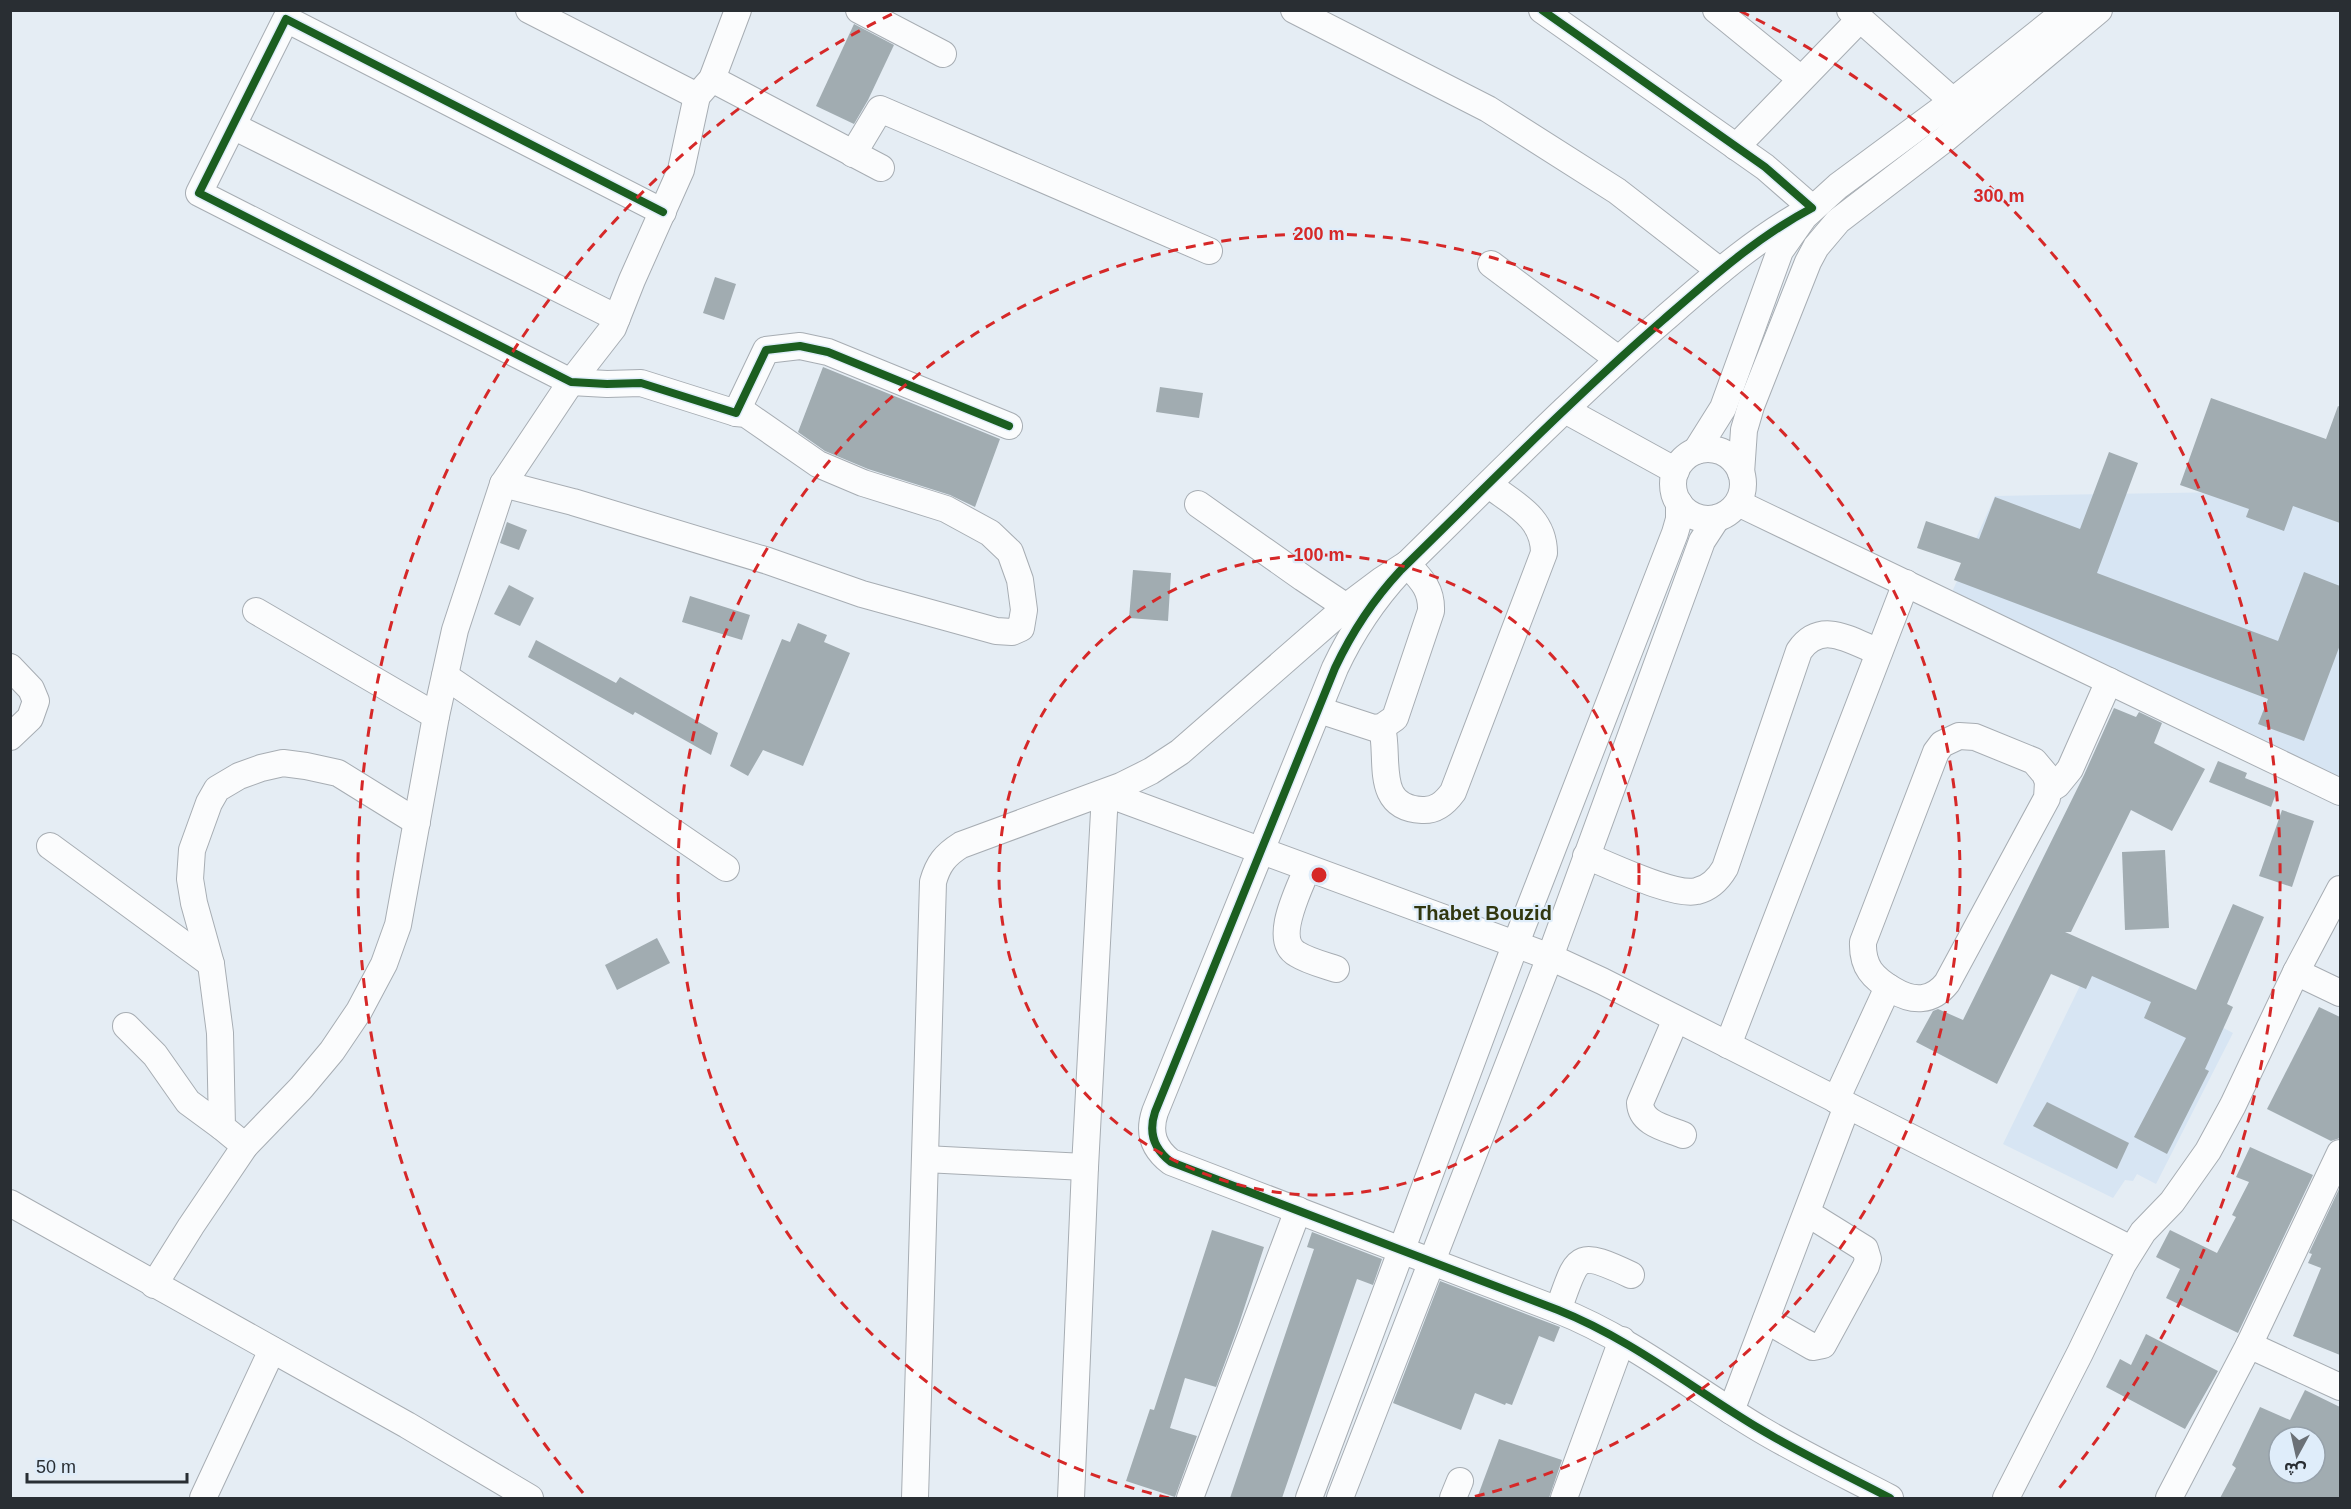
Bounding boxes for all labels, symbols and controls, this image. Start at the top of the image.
text: 300 m [1973,186,2025,206]
text: 200 m [1293,224,1345,244]
text: 100 m [1293,545,1345,565]
centre of rings [1309,865,1329,885]
district label: Thabet Bouzid [1414,902,1552,924]
north arrow [2267,1425,2327,1485]
scale bar [27,1446,188,1484]
text: 50 m [36,1457,76,1477]
text: ش [2283,1458,2307,1479]

